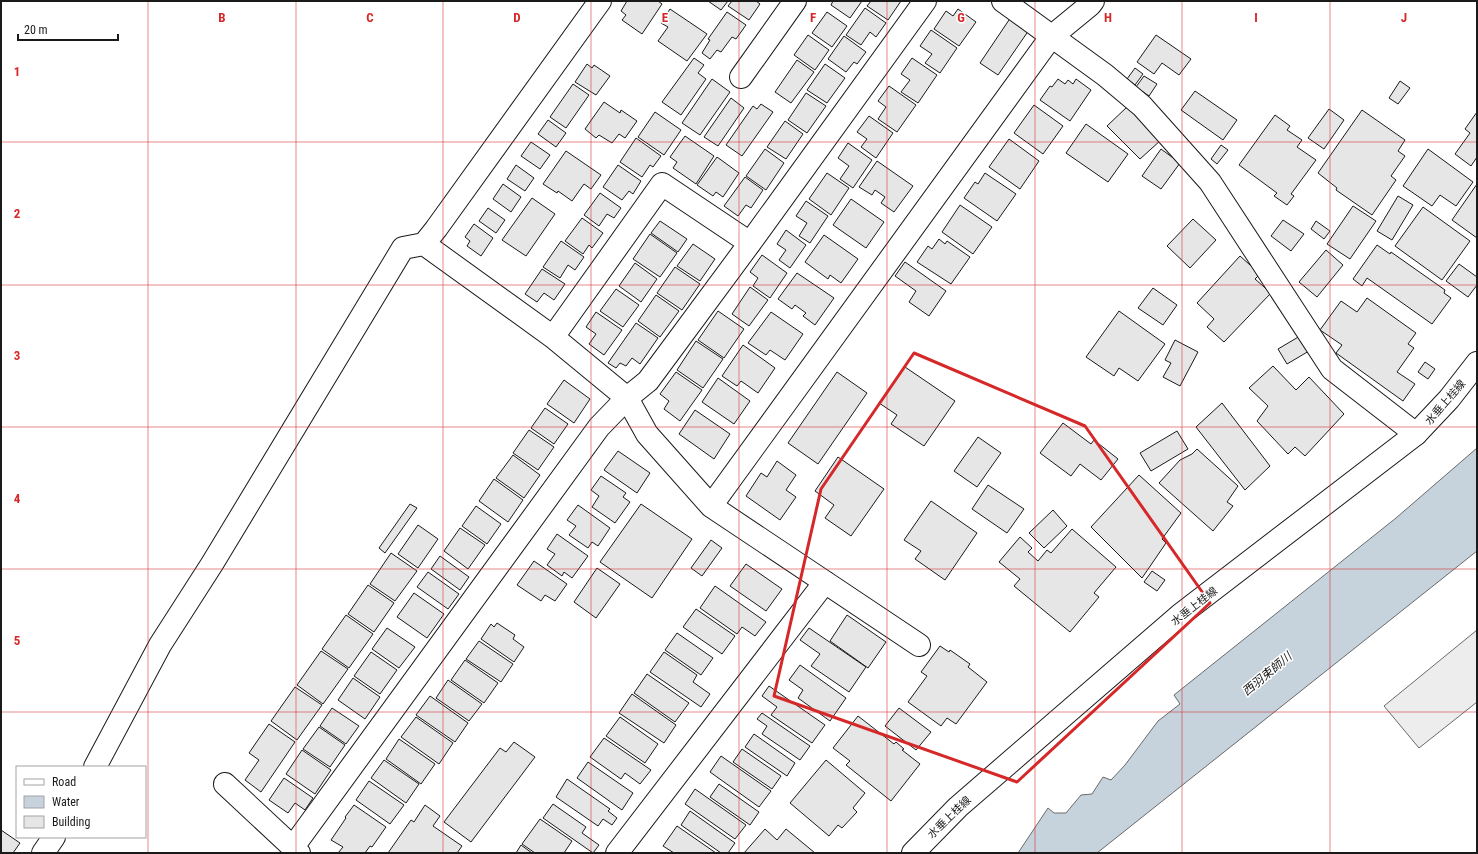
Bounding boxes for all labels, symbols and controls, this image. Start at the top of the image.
text: B [218,10,226,25]
text: C [366,10,374,25]
text: D [513,10,521,25]
text: E [662,10,669,25]
text: F [810,10,816,25]
text: G [957,10,965,25]
text: H [1104,10,1112,25]
text: I [1254,10,1258,25]
text: J [1401,10,1407,25]
scale bar [18,16,118,42]
text: 20 m [24,23,48,37]
text: 1 [14,64,20,79]
text: 2 [14,206,21,221]
text: 3 [14,348,20,363]
street label: 水垂上桂線 [1422,377,1468,427]
text: 4 [14,491,21,506]
street label: 水垂上桂線 [1169,584,1220,628]
text: 5 [14,633,21,648]
water label: 西羽束師川 [1240,648,1296,699]
legend [16,766,146,838]
text: Road [52,775,76,789]
street label: 水垂上桂線 [925,794,974,841]
text: Water [52,795,80,809]
text: Building [52,815,90,829]

